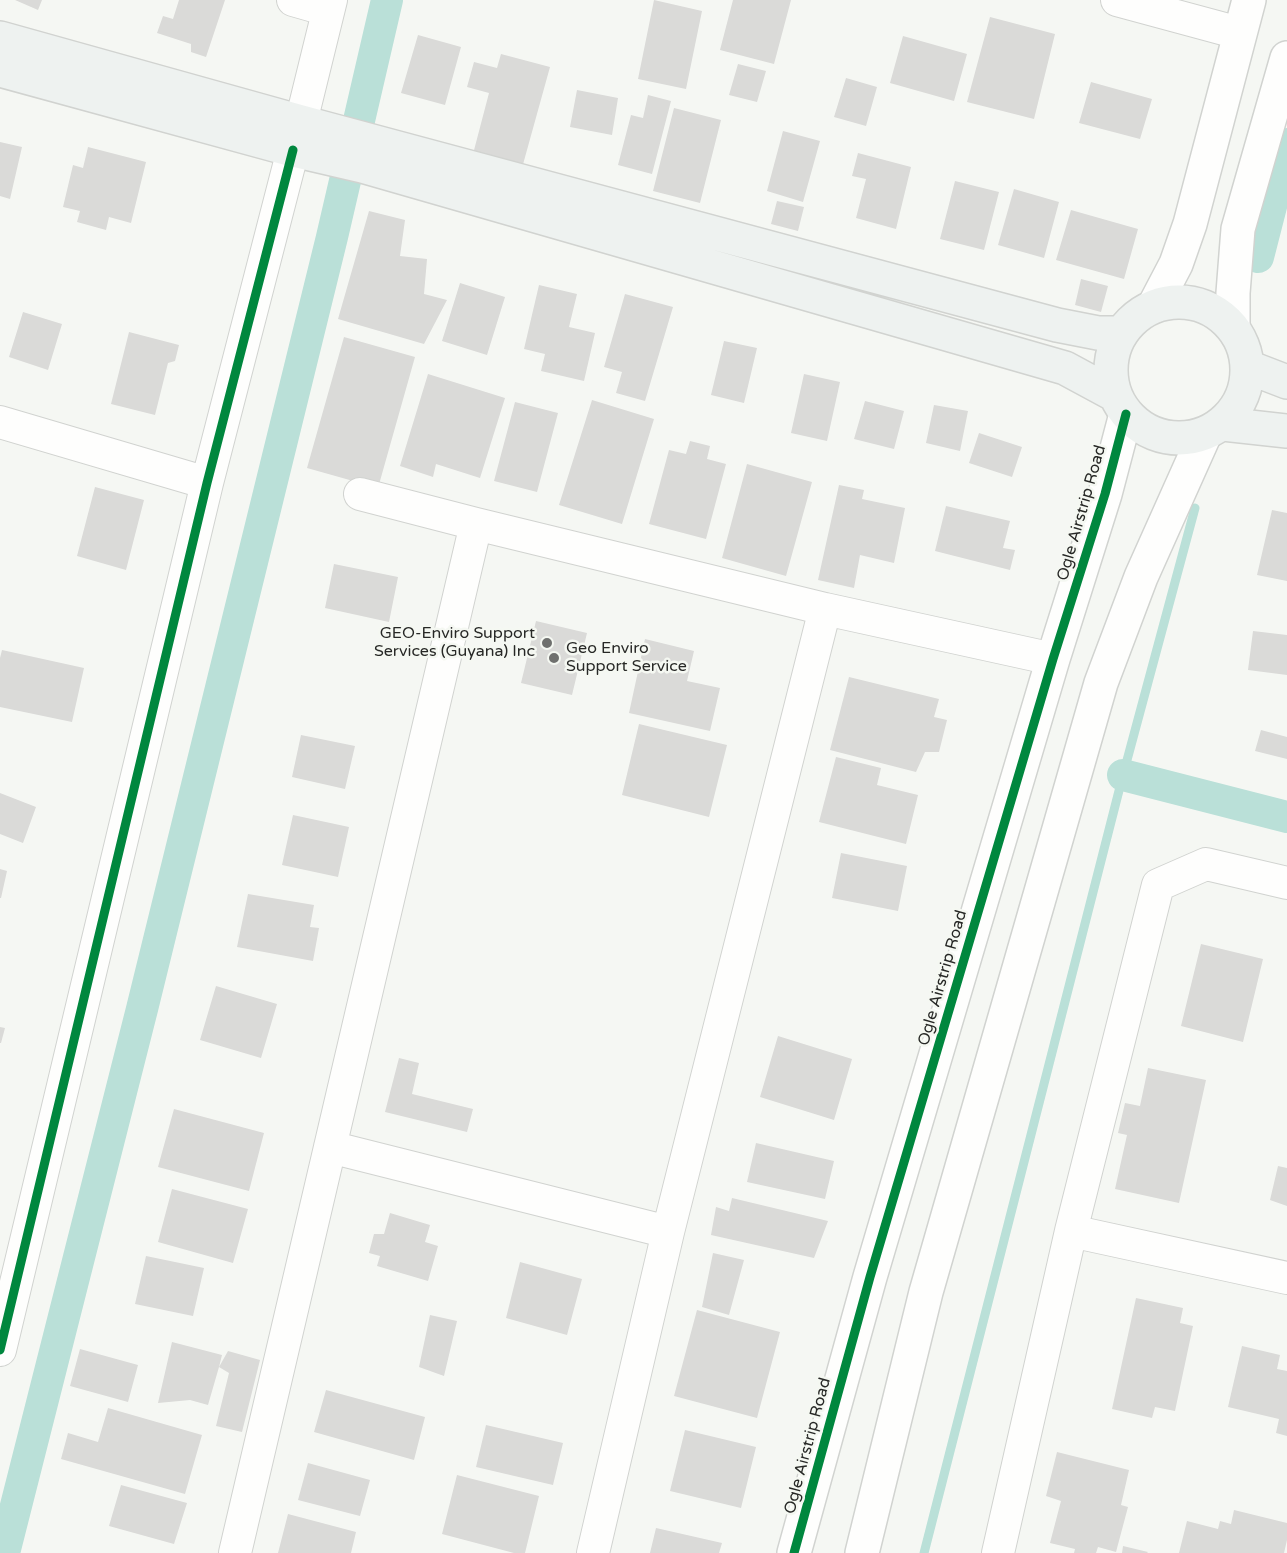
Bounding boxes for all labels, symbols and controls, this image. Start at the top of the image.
street label: Ogle Airstrip Road [1053,443,1111,583]
place label: GEO-Enviro Support Services (Guyana) Inc [374,624,535,662]
marker: GEO-Enviro Support Services (Guyana) Inc [540,636,554,650]
place label: Geo Enviro Support Service [566,639,687,677]
marker: Geo Enviro Support Service [547,651,561,665]
street label: Ogle Airstrip Road [914,908,972,1048]
street label: Ogle Airstrip Road [781,1376,835,1516]

